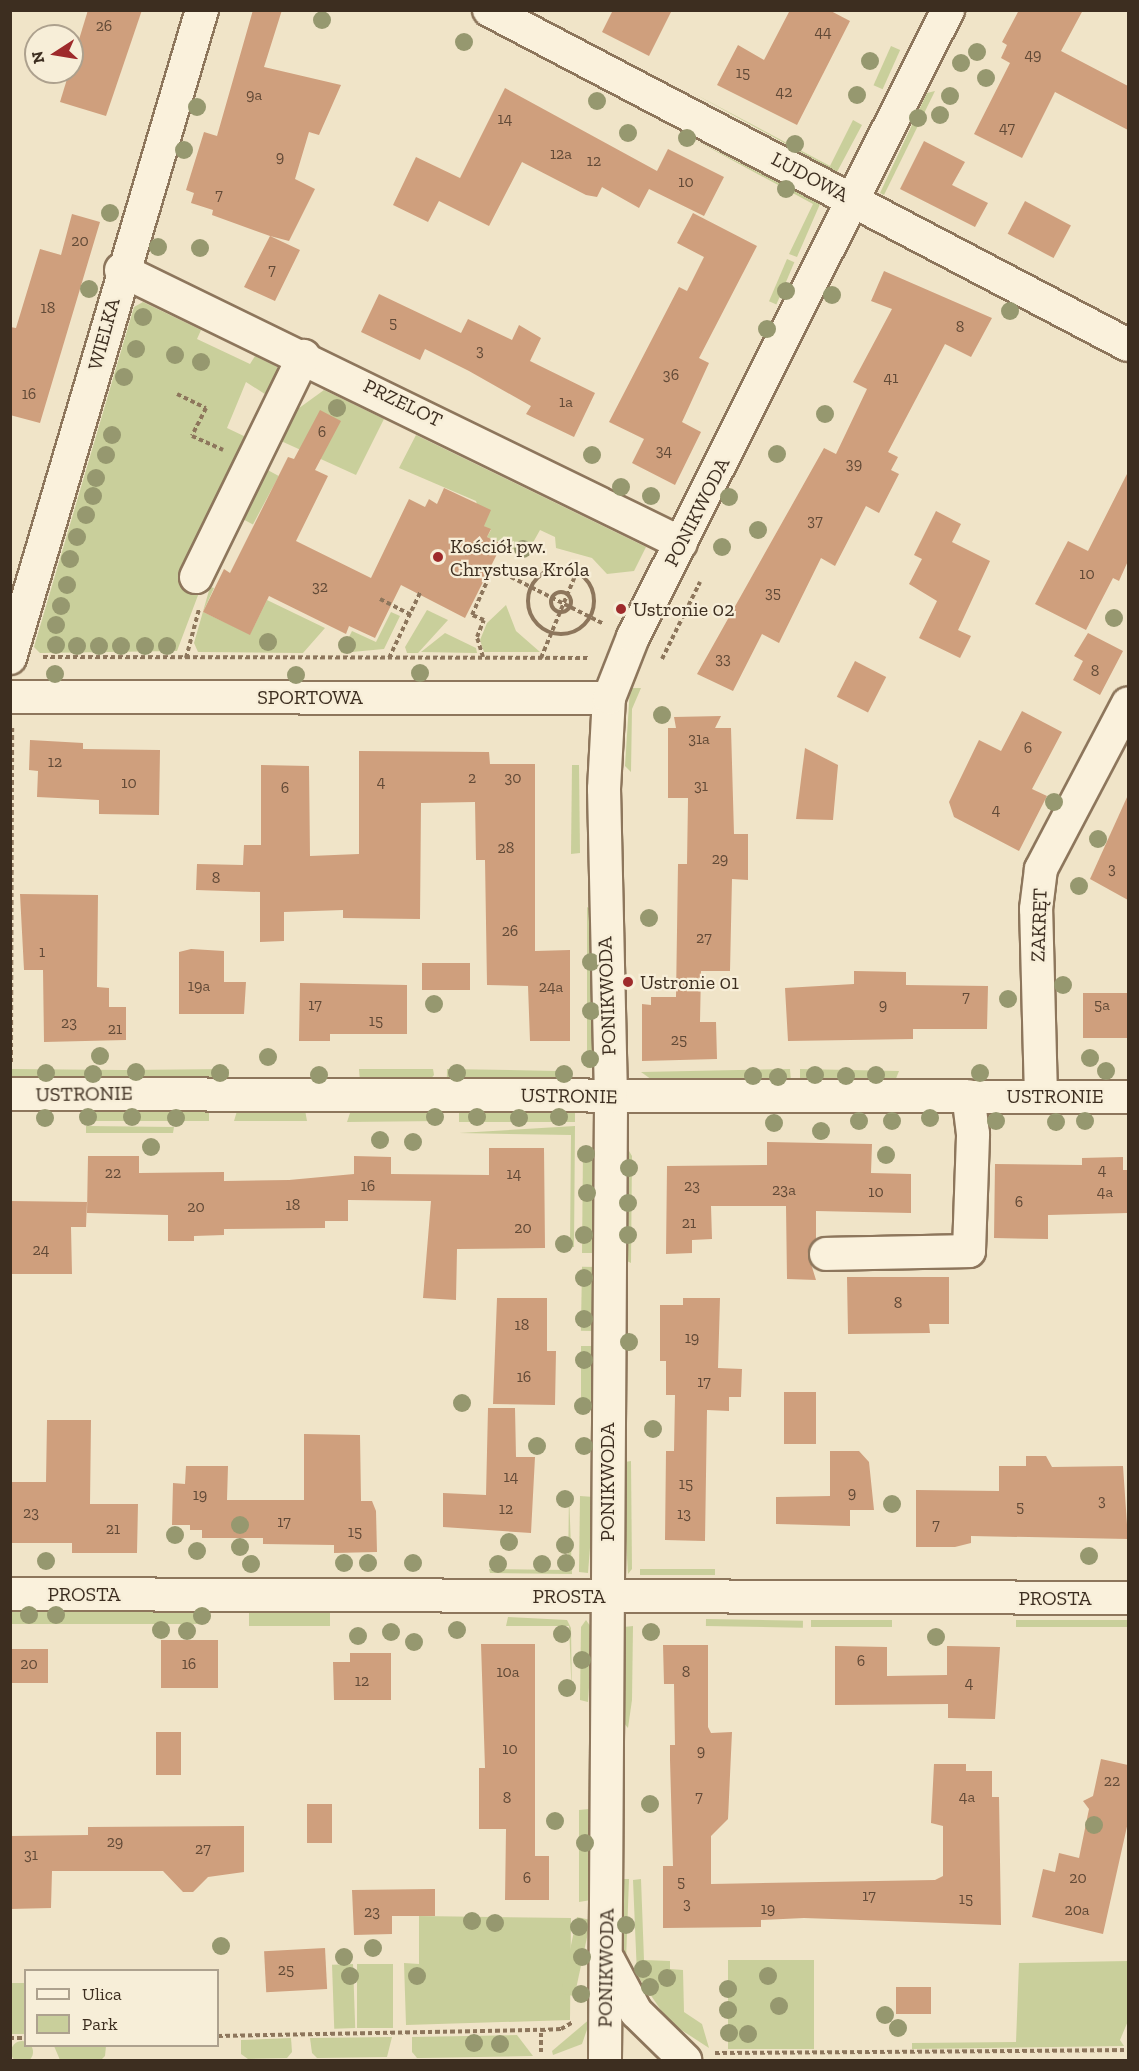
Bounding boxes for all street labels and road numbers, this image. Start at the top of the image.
street label: LUDOWA [767,147,853,207]
street label: WIELKA [83,295,125,373]
street label: PRZELOT [360,374,446,432]
street label: PONIKWODA [659,454,735,570]
street label: SPORTOWA [257,685,363,709]
street label: ZAKRĘT [1026,888,1052,962]
street label: PONIKWODA [593,936,621,1056]
street label: USTRONIE [35,1081,133,1107]
street label: USTRONIE [520,1083,618,1109]
street label: USTRONIE [1007,1084,1103,1108]
street label: PONIKWODA [595,1423,619,1541]
street label: PROSTA [47,1582,121,1606]
street label: PROSTA [532,1584,606,1608]
street label: PROSTA [1018,1586,1092,1610]
street label: PONIKWODA [593,1908,619,2028]

